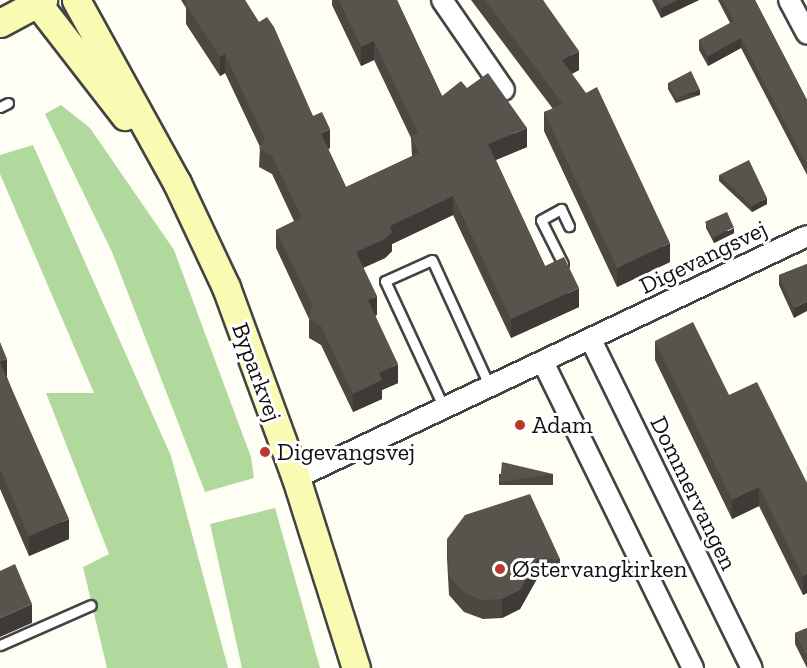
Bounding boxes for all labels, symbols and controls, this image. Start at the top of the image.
street label: Digevangsvej [635,214,771,300]
street label: Byparkvej [226,319,288,425]
place label: Adam [532,411,593,439]
street label: Dommervangen [644,411,744,575]
marker: Adam [513,418,527,432]
place label: Digevangsvej [277,438,415,466]
marker: Digevangsvej [258,445,272,459]
place label: Østervangkirken [512,555,687,583]
marker: Østervangkirken [493,562,507,576]

